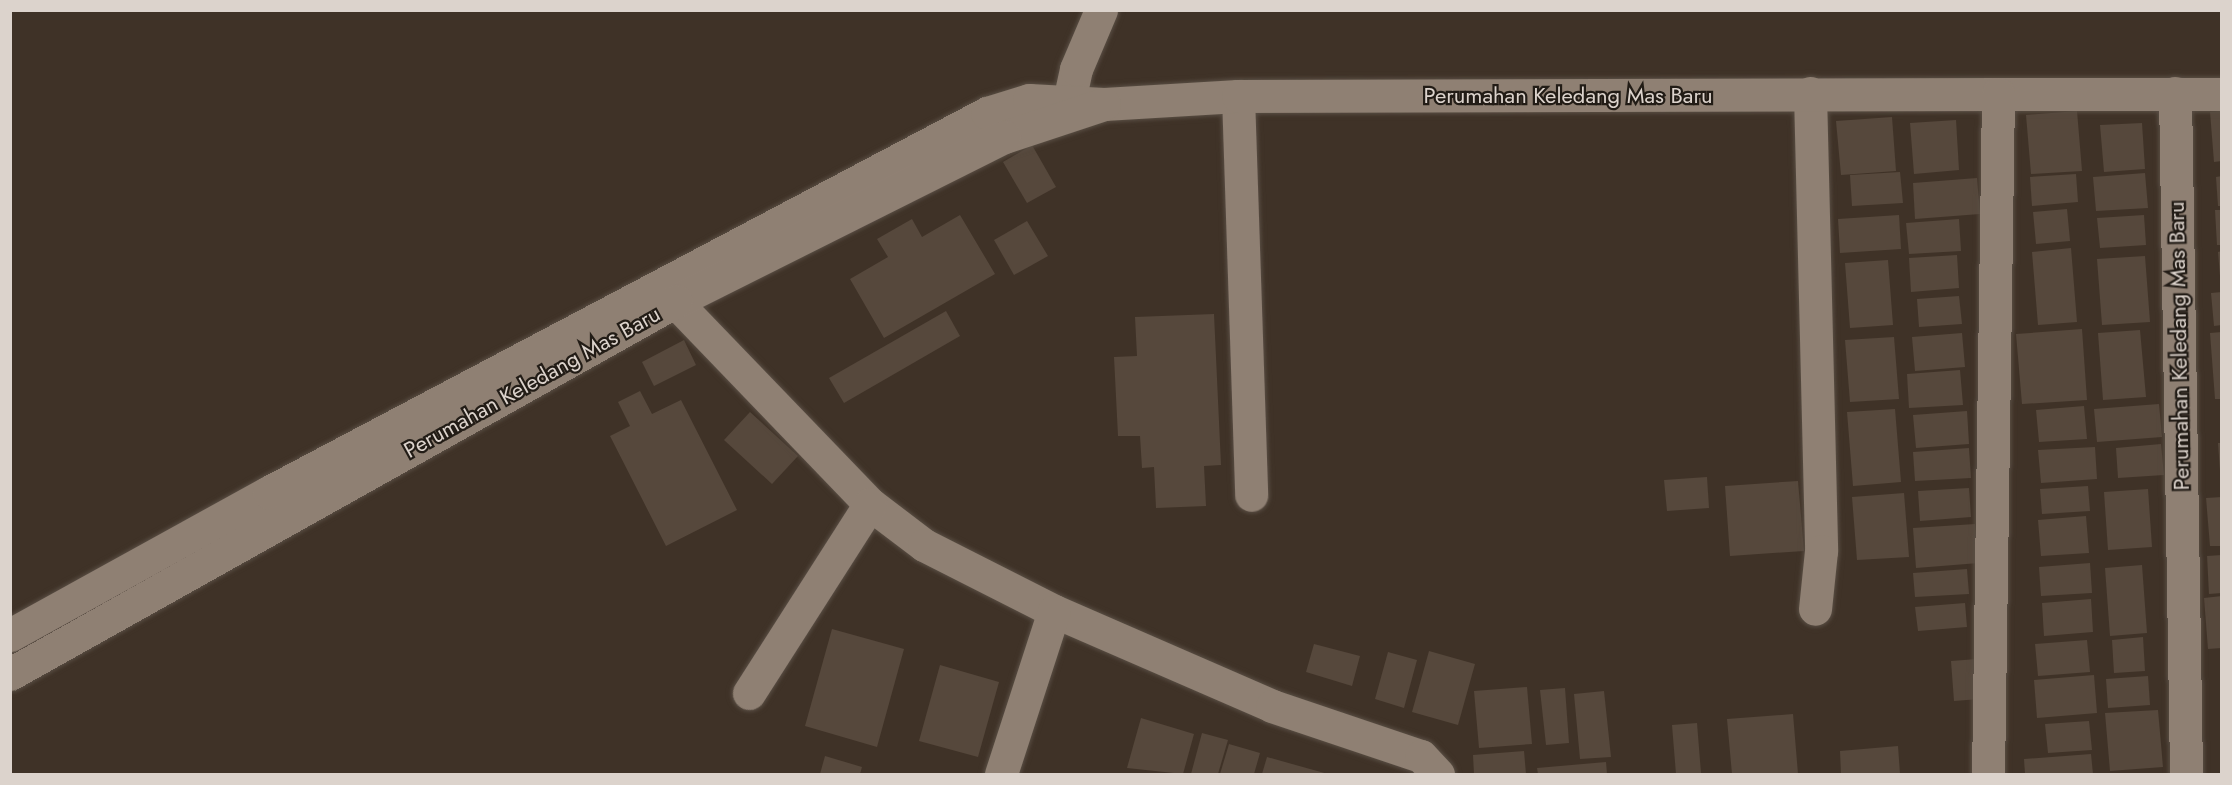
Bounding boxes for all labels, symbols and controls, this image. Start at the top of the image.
street label: Perumahan Keledang Mas Baru [1424,83,1712,109]
street label: Perumahan Keledang Mas Baru [2163,201,2195,491]
street label: Perumahan Keledang Mas Baru [399,300,665,464]

